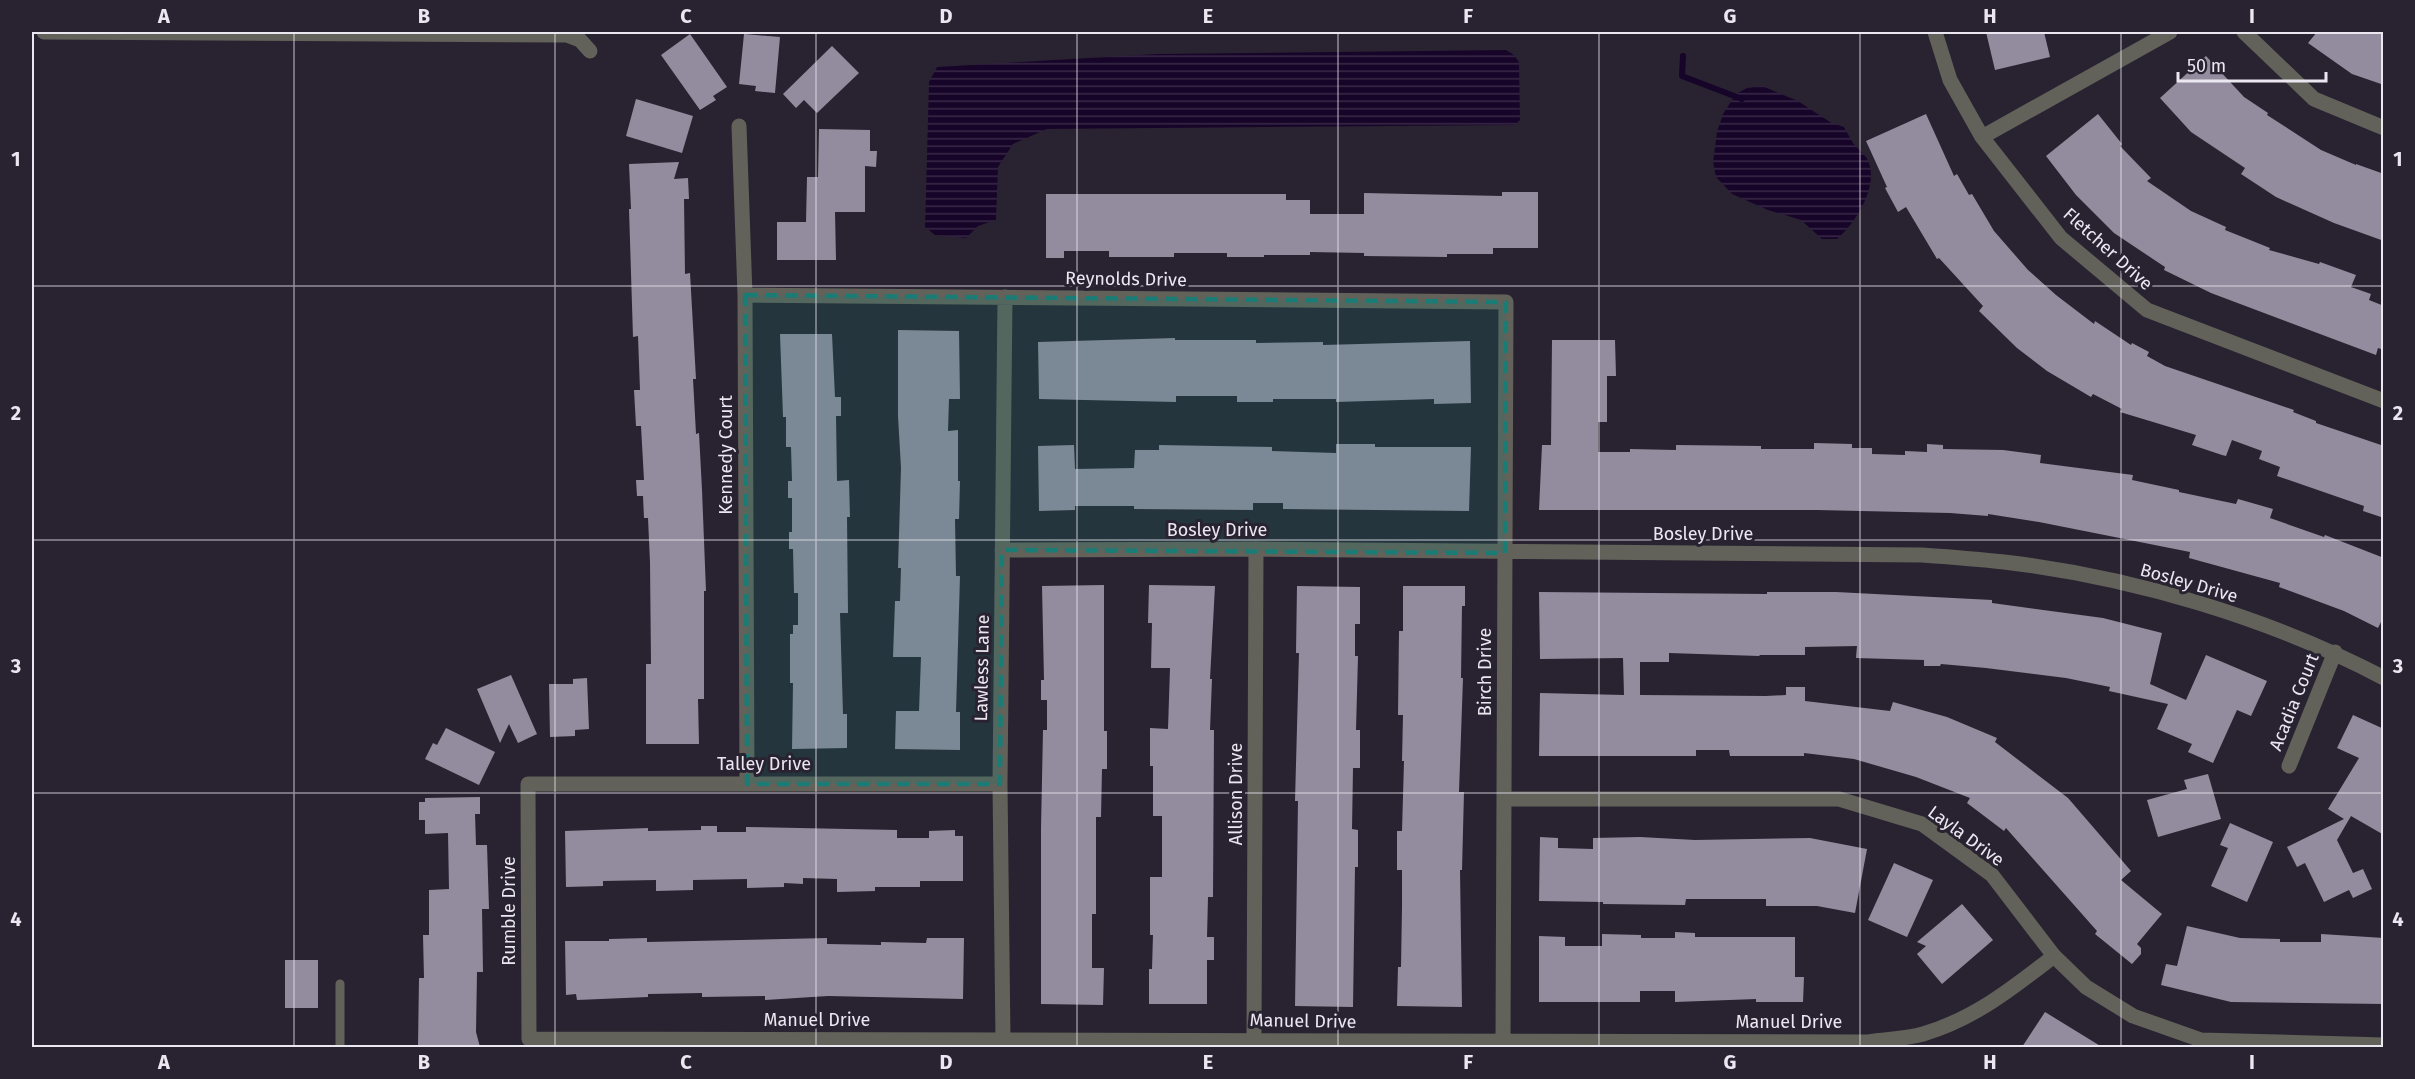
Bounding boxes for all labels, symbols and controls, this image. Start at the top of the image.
text: A [157,4,171,28]
text: B [418,4,430,28]
text: C [680,4,692,28]
text: D [939,4,953,28]
text: E [1203,4,1213,28]
text: F [1463,4,1473,28]
text: G [1724,4,1736,28]
text: H [1983,4,1997,28]
text: I [2249,4,2255,28]
scale bar [2178,45,2326,83]
text: 50 m [2187,55,2226,77]
text: 1 [11,147,21,171]
text: 1 [2393,147,2403,171]
street label: Fletcher Drive [2059,203,2157,295]
street label: Reynolds Drive [1065,267,1187,291]
street label: Kennedy Court [715,395,737,515]
text: 2 [11,401,21,425]
text: 2 [2393,401,2403,425]
street label: Bosley Drive [1167,519,1267,541]
street label: Bosley Drive [1653,523,1753,545]
street label: Bosley Drive [2138,559,2240,607]
street label: Lawless Lane [970,614,994,722]
street label: Birch Drive [1474,628,1496,716]
street label: Acadia Court [2264,650,2324,754]
text: 3 [10,654,21,678]
text: 3 [2392,654,2403,678]
street label: Allison Drive [1225,743,1247,845]
street label: Talley Drive [717,753,811,775]
street label: Layla Drive [1923,801,2009,871]
street label: Rumble Drive [498,856,520,966]
text: 4 [10,907,22,931]
text: 4 [2392,907,2404,931]
street label: Manuel Drive [764,1009,870,1031]
street label: Manuel Drive [1249,1009,1357,1033]
street label: Manuel Drive [1736,1011,1842,1033]
text: A [157,1050,171,1074]
text: B [418,1050,430,1074]
text: C [680,1050,692,1074]
text: D [939,1050,953,1074]
text: E [1203,1050,1213,1074]
text: F [1463,1050,1473,1074]
text: G [1724,1050,1736,1074]
text: H [1983,1050,1997,1074]
text: I [2249,1050,2255,1074]

